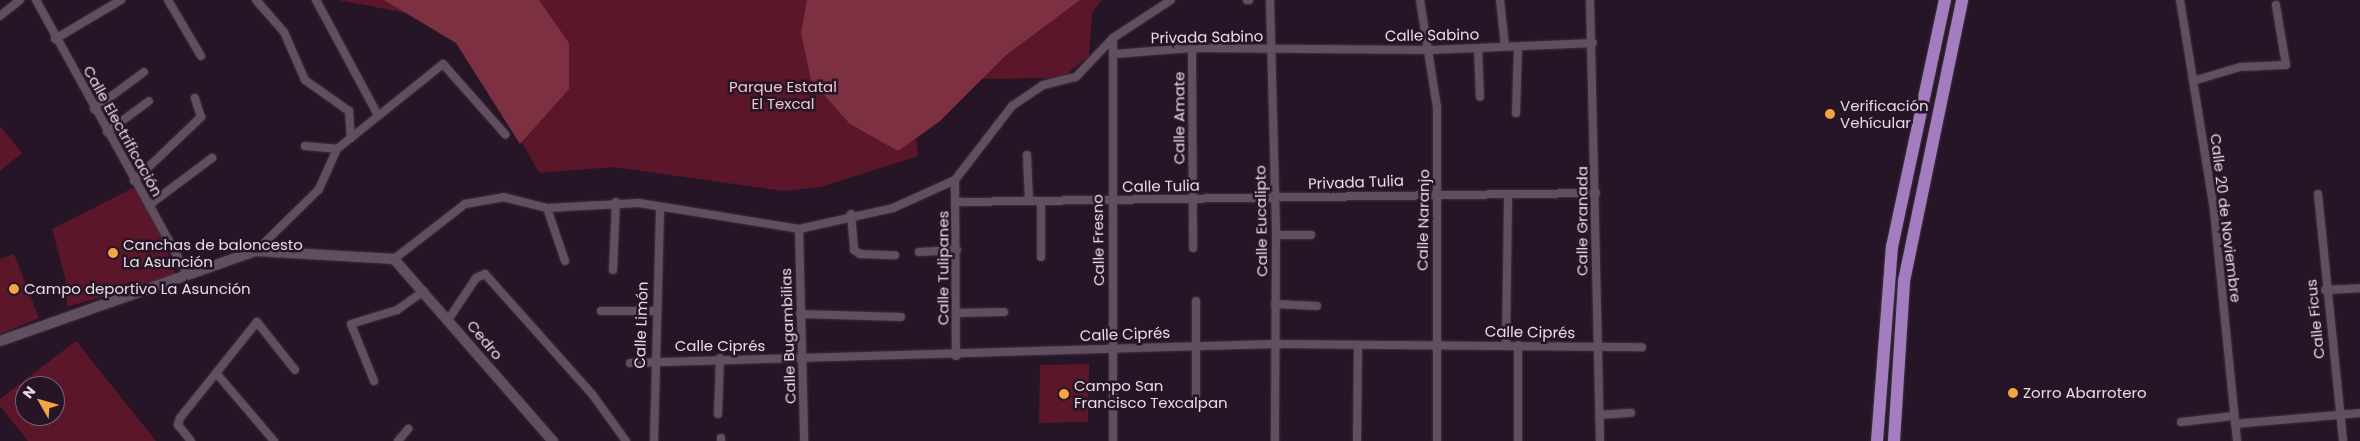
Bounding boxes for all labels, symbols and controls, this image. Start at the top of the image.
street label: Calle Sabino [1385,25,1479,45]
street label: Privada Sabino [1150,27,1264,47]
street label: Calle Electrificación [80,62,166,200]
street label: Calle Amate [1170,72,1188,164]
park label: Parque Estatal El Texcal [729,77,837,112]
place label: Verificación Vehícular [1840,96,1929,131]
marker: Verificación Vehícular [1824,108,1836,120]
street label: Calle 20 de Noviembre [2207,133,2245,303]
street label: Calle Eucalipto [1251,165,1271,277]
street label: Calle Granada [1573,166,1591,276]
street label: Calle Naranjo [1413,169,1433,271]
street label: Privada Tulia [1308,171,1404,193]
street label: Calle Tulia [1122,176,1200,196]
street label: Calle Fresno [1088,194,1108,286]
street label: Calle Tulipanes [934,211,952,325]
place label: Canchas de baloncesto La Asunción [123,235,303,270]
marker: Canchas de baloncesto La Asunción [107,247,119,259]
street label: Calle Bugambilias [777,268,799,404]
street label: Calle Ficus [2302,278,2328,360]
place label: Campo deportivo La Asunción [24,280,251,298]
street label: Calle Limón [630,281,652,369]
marker: Campo deportivo La Asunción [8,283,20,295]
street label: Cedro [463,317,507,363]
street label: Calle Ciprés [1485,322,1575,342]
street label: Calle Ciprés [1079,323,1171,345]
street label: Calle Ciprés [675,337,765,355]
north arrow [15,376,65,426]
place label: Campo San Francisco Texcalpan [1074,376,1228,411]
text: N [18,382,40,403]
place label: Zorro Abarrotero [2023,384,2147,402]
marker: Zorro Abarrotero [2007,387,2019,399]
marker: Campo San Francisco Texcalpan [1058,388,1070,400]

